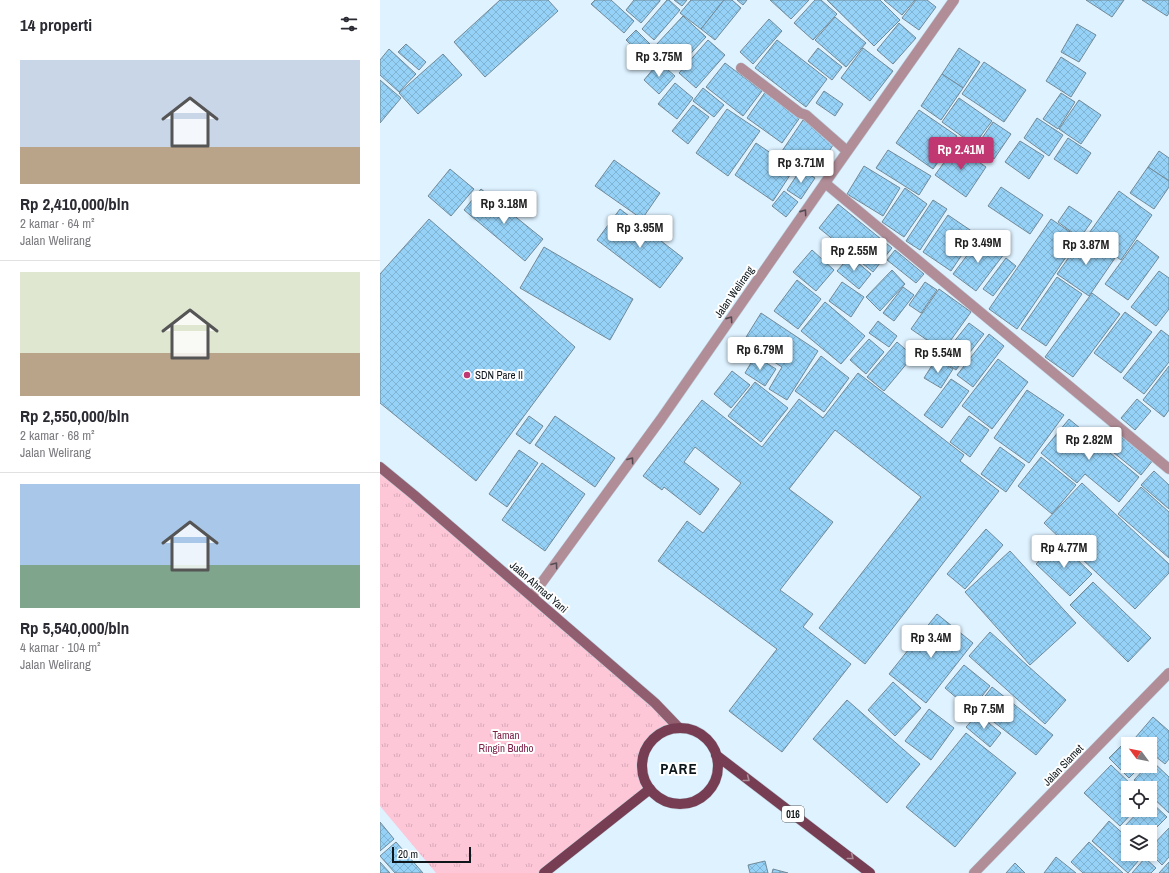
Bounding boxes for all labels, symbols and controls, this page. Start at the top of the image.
text: 14 properti [20,13,92,36]
icon: filters [338,13,360,35]
pin: Rp 3.75M [618,44,700,78]
text: Rp 3.75M [636,48,682,65]
icon: home [154,86,226,158]
pin: Rp 2.41M [920,137,1002,171]
text: Rp 2.41M [938,141,984,158]
pin: Rp 3.71M [760,150,842,184]
text: Rp 3.71M [778,154,824,171]
pin: Rp 3.18M [463,191,545,225]
text: Rp 2,410,000/bln [20,192,129,215]
text: Rp 3.18M [481,195,527,212]
one-way arrow [799,210,806,217]
text: 2 kamar · 64 m² [20,215,95,232]
pin: Rp 3.95M [599,215,681,249]
text: Rp 3.95M [617,219,663,236]
pin: Rp 3.49M [937,230,1019,264]
text: Jalan Welirang [20,232,91,249]
pin: Rp 3.87M [1045,232,1127,266]
text: Rp 3.49M [955,234,1001,251]
text: Rp 3.87M [1063,236,1109,253]
pin: Rp 2.55M [813,238,895,272]
text: Rp 2.55M [831,242,877,259]
street label: Jalan Welirang [711,263,757,321]
icon: home [154,298,226,370]
one-way arrow [725,316,733,323]
pin: Rp 6.79M [719,337,801,371]
pin: Rp 5.54M [897,340,979,374]
text: Rp 6.79M [737,341,783,358]
text: Rp 5.54M [915,344,961,361]
place label: SDN Pare II [475,368,523,382]
marker: SDN Pare II [462,370,472,380]
text: Rp 2,550,000/bln [20,404,129,427]
text: 2 kamar · 68 m² [20,427,95,444]
pin: Rp 2.82M [1048,427,1130,461]
text: Rp 2.82M [1066,431,1112,448]
text: Jalan Welirang [20,444,91,461]
one-way arrow [626,457,633,464]
icon: home [154,510,226,582]
pin: Rp 4.77M [1023,535,1105,569]
text: Rp 4.77M [1041,539,1087,556]
street label: Jalan Ahmad Yani [507,558,571,616]
one-way arrow [550,562,557,569]
text: Rp 5,540,000/bln [20,616,129,639]
pin: Rp 3.4M [894,625,968,659]
text: Rp 3.4M [911,629,951,646]
text: 4 kamar · 104 m² [20,639,101,656]
text: Jalan Welirang [20,656,91,673]
pin: Rp 7.5M [947,696,1021,730]
text: Rp 7.5M [964,700,1004,717]
park label: Taman Ringin Budho [478,728,534,755]
north arrow [1121,737,1157,773]
map controls [1121,737,1157,861]
street label: Jalan Slamet [1040,741,1086,789]
district label: PARE [660,758,698,779]
one-way arrow [742,774,749,781]
button: locate [1121,781,1157,817]
road number: 016 [782,806,804,822]
button: layers [1121,825,1157,861]
scale bar [392,845,471,864]
text: 20 m [398,847,418,861]
one-way arrow [846,853,853,860]

